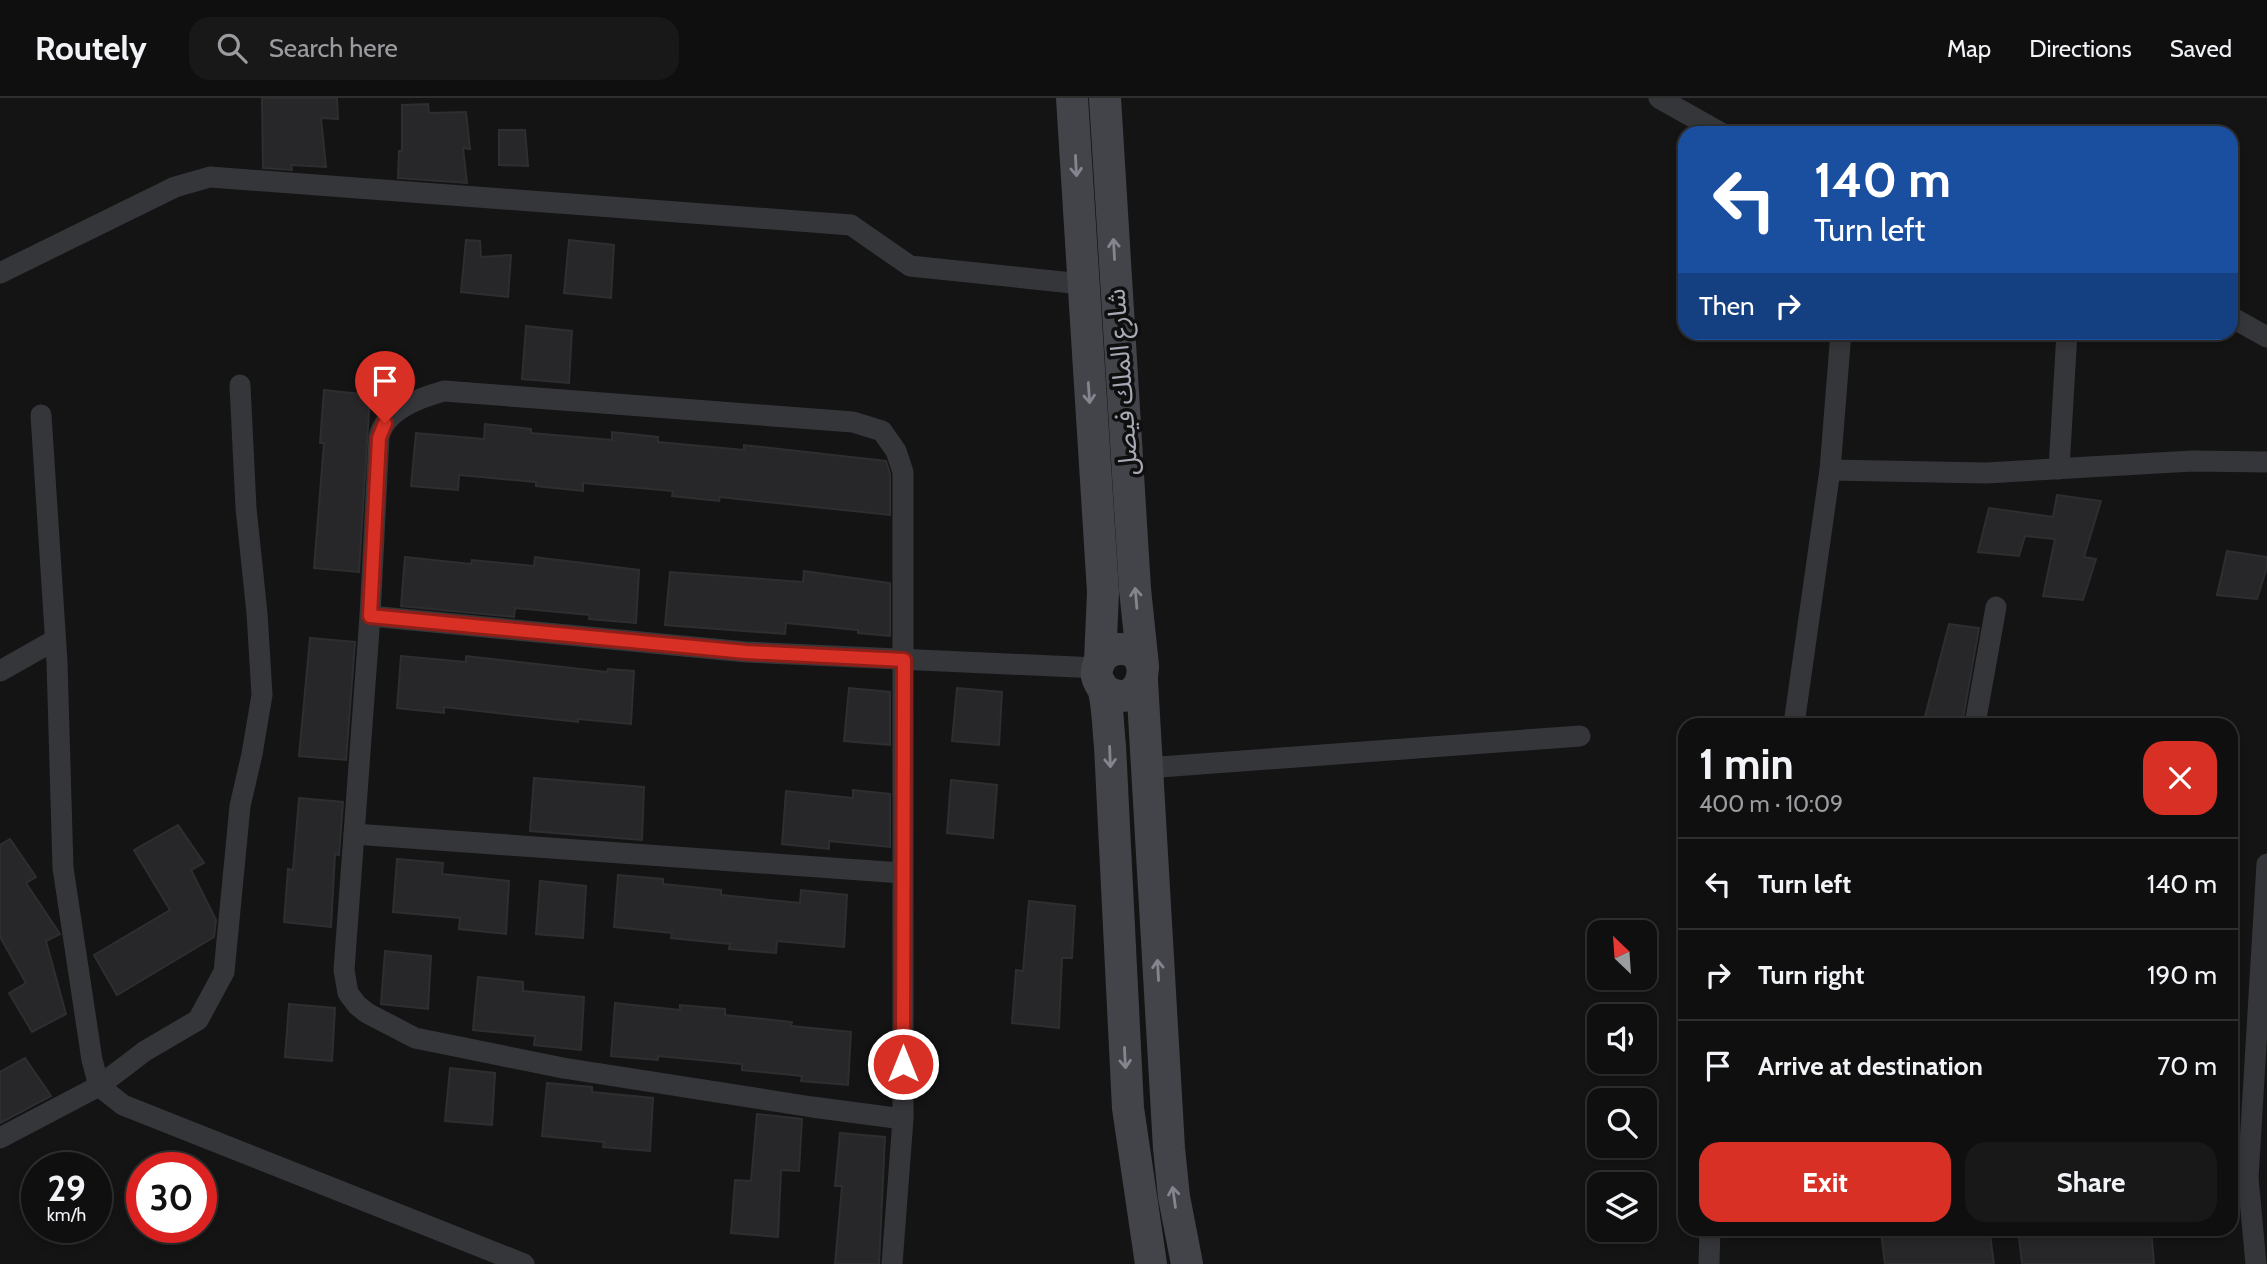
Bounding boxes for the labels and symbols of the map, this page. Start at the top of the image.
one-way arrow [1069,154,1082,177]
one-way arrow [1107,238,1120,260]
street label: شارع الملك فيصل [1100,287,1147,476]
pin [355,351,415,423]
one-way arrow [1083,381,1096,404]
one-way arrow [1129,587,1142,610]
one-way arrow [1103,745,1116,768]
north arrow [1587,920,1657,990]
one-way arrow [1151,959,1164,982]
position arrow [866,1027,940,1101]
one-way arrow [1118,1046,1131,1069]
speed limit sign: 30 [126,1152,217,1243]
one-way arrow [1168,1186,1181,1209]

